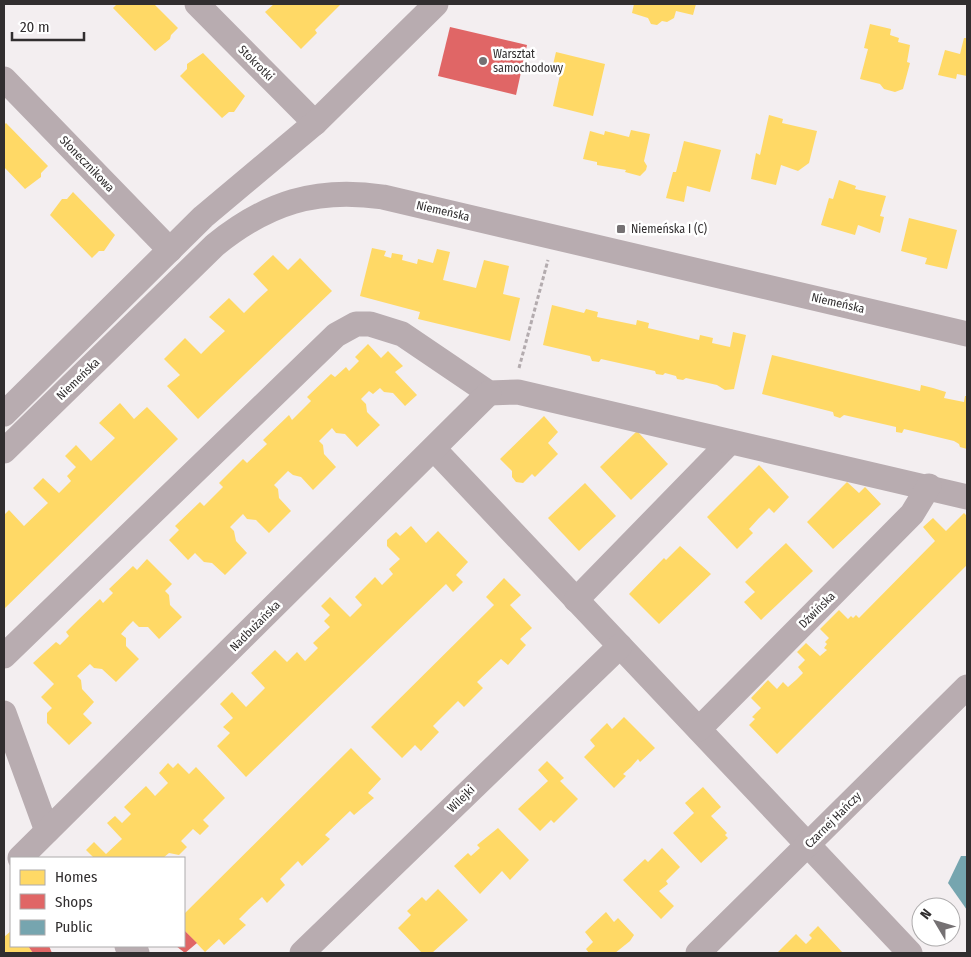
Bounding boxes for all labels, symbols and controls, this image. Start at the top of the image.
scale bar [12,10,85,42]
text: 20 m [20,18,50,36]
street label: Stokrotki [235,42,277,84]
place label: Warsztat samochodowy [493,47,564,75]
marker: Warsztat samochodowy [477,55,489,67]
street label: Słonecznikowa [57,133,117,195]
street label: Niemeńska [415,198,471,224]
place label: Niemeńska I (C) [631,222,708,236]
marker: Niemeńska I (C) [615,223,627,235]
street label: Niemeńska [810,290,866,316]
street label: Niemeńska [54,355,102,403]
street label: Dźwińska [796,589,838,631]
street label: Nadbużańska [227,598,283,654]
street label: Wilejki [444,783,478,815]
street label: Czarnej Hańczy [802,789,864,851]
legend [10,857,185,947]
text: Homes [55,868,97,886]
text: Shops [55,893,93,911]
north arrow [911,897,961,947]
text: N [917,906,935,923]
text: Public [55,918,93,936]

